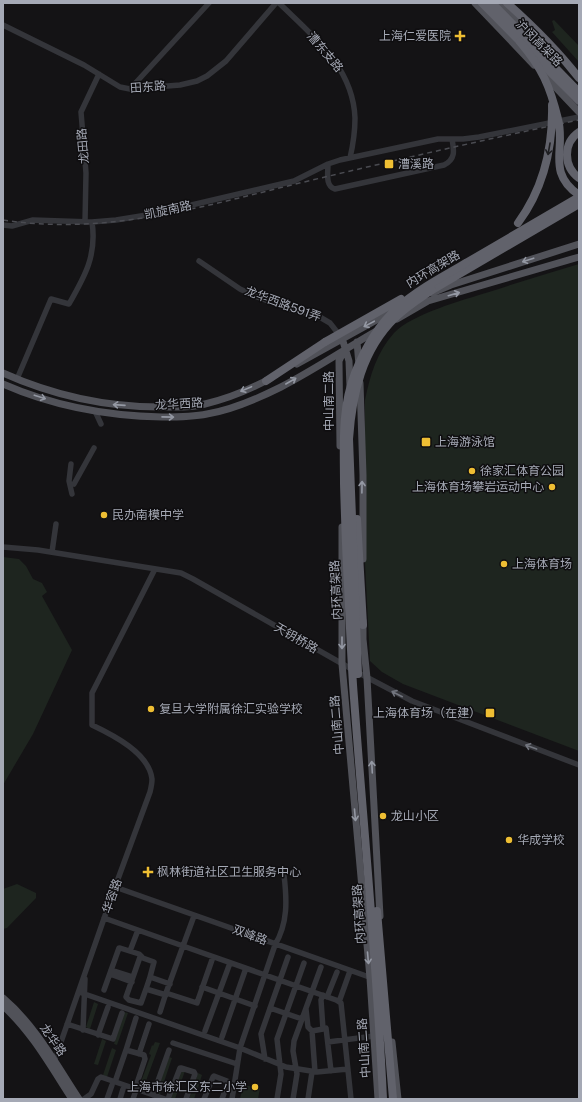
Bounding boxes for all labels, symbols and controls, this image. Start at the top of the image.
street label: 沪闵高架路 [513,17,565,69]
street label: 漕东支路 [304,29,346,75]
place label: 上海仁爱医院 [379,29,451,43]
marker: 上海仁爱医院 [454,30,466,42]
street label: 田东路 [130,79,166,95]
street label: 龙田路 [74,127,92,165]
one-way arrow [544,142,552,155]
place label: 漕溪路 [398,157,434,171]
marker: 漕溪路 [383,158,395,170]
street label: 凯旋南路 [143,198,193,222]
street label: 内环高架路 [404,248,462,290]
one-way arrow [522,257,535,264]
street label: 龙华西路591弄 [243,284,323,324]
one-way arrow [447,289,460,297]
one-way arrow [363,321,375,329]
street label: 中山南二路 [322,371,336,431]
one-way arrow [285,377,297,385]
one-way arrow [241,386,253,394]
one-way arrow [33,394,45,402]
street label: 龙华西路 [155,396,203,412]
one-way arrow [113,401,126,409]
one-way arrow [161,413,174,421]
place label: 上海游泳馆 [435,435,495,449]
marker: 上海游泳馆 [420,436,432,448]
place label: 徐家汇体育公园 [480,464,564,478]
marker: 徐家汇体育公园 [467,466,477,476]
place label: 上海体育场攀岩运动中心 [412,480,544,494]
one-way arrow [358,481,366,494]
marker: 上海体育场攀岩运动中心 [547,482,557,492]
place label: 民办南模中学 [112,508,184,522]
marker: 民办南模中学 [99,510,109,520]
place label: 上海体育场 [512,557,572,571]
marker: 上海体育场 [499,559,509,569]
street label: 内环高架路 [327,560,345,620]
street label: 天钥桥路 [272,620,320,656]
one-way arrow [338,636,346,649]
one-way arrow [391,690,403,697]
street label: 中山南二路 [327,694,347,756]
place label: 复旦大学附属徐汇实验学校 [159,702,303,716]
marker: 复旦大学附属徐汇实验学校 [146,704,156,714]
place label: 上海体育场（在建） [373,706,481,720]
marker: 上海体育场（在建） [484,707,496,719]
one-way arrow [525,742,537,750]
one-way arrow [368,761,375,774]
one-way arrow [352,808,359,821]
place label: 龙山小区 [391,809,439,823]
marker: 龙山小区 [378,811,388,821]
place label: 华成学校 [517,833,565,847]
marker: 华成学校 [504,835,514,845]
place label: 枫林街道社区卫生服务中心 [157,865,301,879]
marker: 枫林街道社区卫生服务中心 [142,866,154,878]
street label: 华容路 [100,877,124,915]
street label: 内环高架路 [350,884,368,944]
street label: 双峰路 [231,922,269,948]
one-way arrow [364,951,371,964]
street label: 中山南二路 [355,1018,373,1078]
street label: 龙华路 [37,1021,69,1059]
place label: 上海市徐汇区东二小学 [127,1080,247,1094]
marker: 上海市徐汇区东二小学 [250,1082,260,1092]

